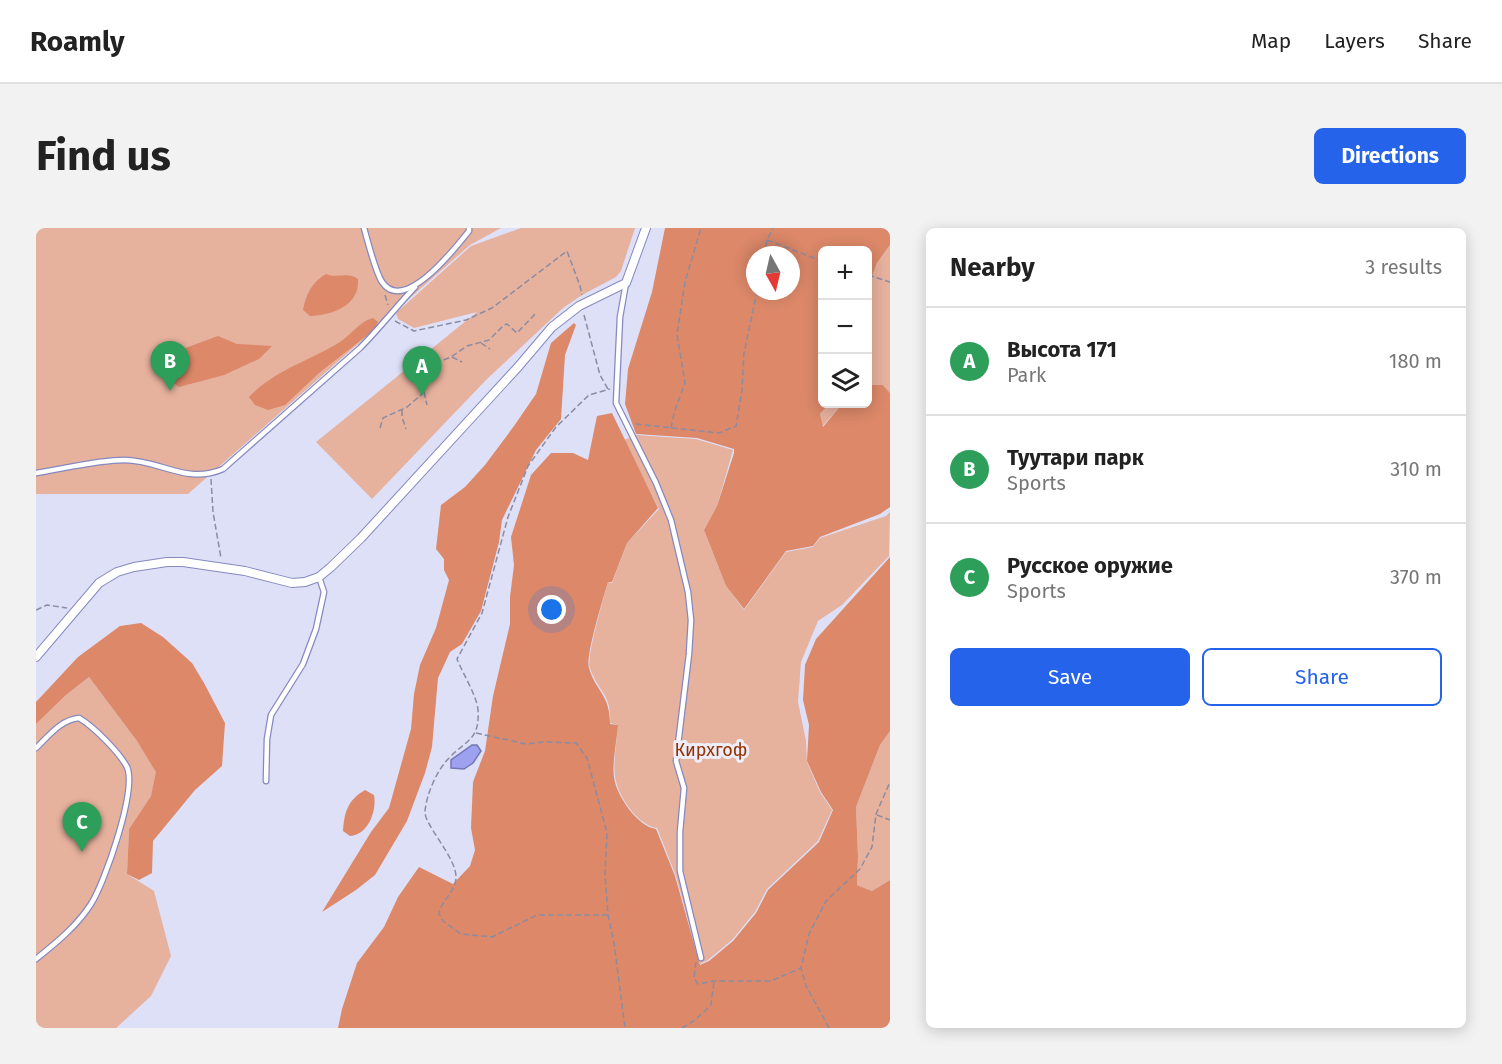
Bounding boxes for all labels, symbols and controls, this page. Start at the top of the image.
text: Roamly [30,25,124,58]
text: Map [1251,28,1291,54]
text: Layers [1324,28,1385,54]
text: Share [1418,28,1472,54]
button: Directions [1314,128,1466,184]
text: Find us [36,131,171,181]
north arrow [746,246,800,300]
map controls [818,246,872,408]
button: + [818,246,872,300]
text: Nearby [950,252,1035,283]
text: 3 results [1365,255,1442,279]
button: − [818,300,872,354]
text: Высота 171 [1007,336,1117,363]
pin: B [150,342,190,391]
pin: A [402,346,442,396]
text: A [964,349,975,373]
text: 180 m [1389,349,1442,373]
button: layers [818,354,872,408]
text: Park [1007,363,1046,387]
text: Туутари парк [1007,444,1144,471]
text: B [963,457,976,481]
text: 310 m [1390,457,1442,481]
text: Sports [1007,471,1066,495]
text: Русское оружие [1007,552,1173,579]
text: C [964,565,975,589]
text: 370 m [1390,565,1442,589]
text: Sports [1007,579,1066,603]
your location [537,595,566,624]
button: Save [950,648,1190,706]
button: Share [1202,648,1442,706]
park label: Кирхгоф [674,739,748,761]
pin: C [62,802,102,852]

